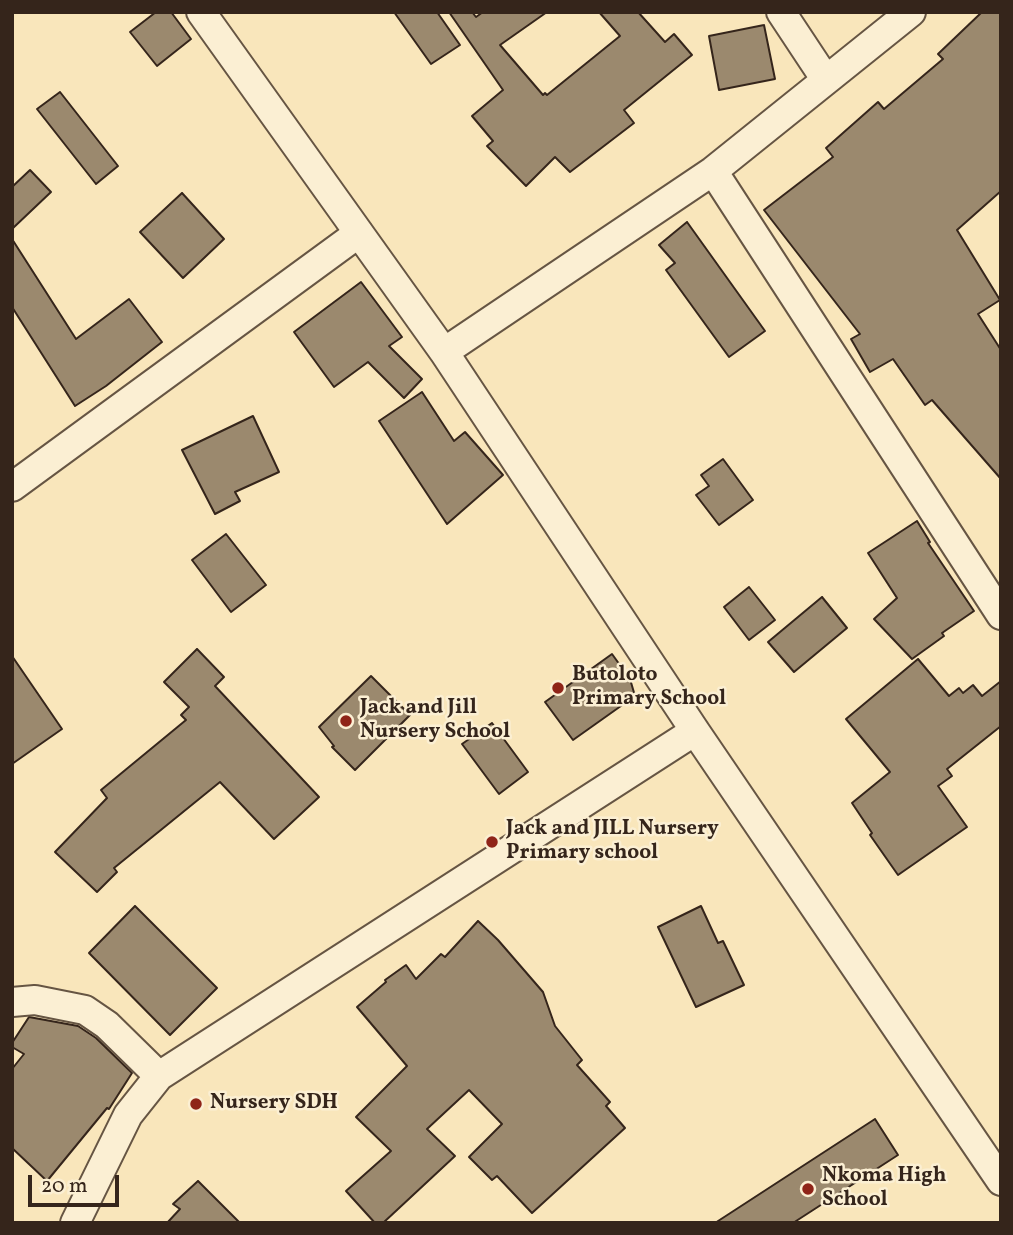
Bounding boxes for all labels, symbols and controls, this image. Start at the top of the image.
place label: Butoloto Primary School [572,663,726,713]
marker: Butoloto Primary School [550,680,566,696]
place label: Jack and Jill Nursery School [360,696,510,746]
marker: Jack and Jill Nursery School [338,713,354,729]
place label: Jack and JILL Nursery Primary school [506,817,719,867]
marker: Jack and JILL Nursery Primary school [484,834,500,850]
place label: Nursery SDH [210,1091,338,1117]
marker: Nursery SDH [188,1096,204,1112]
scale bar [32,1162,122,1206]
place label: Nkoma High School [822,1164,947,1214]
text: 20 m [41,1172,87,1201]
marker: Nkoma High School [800,1181,816,1197]

